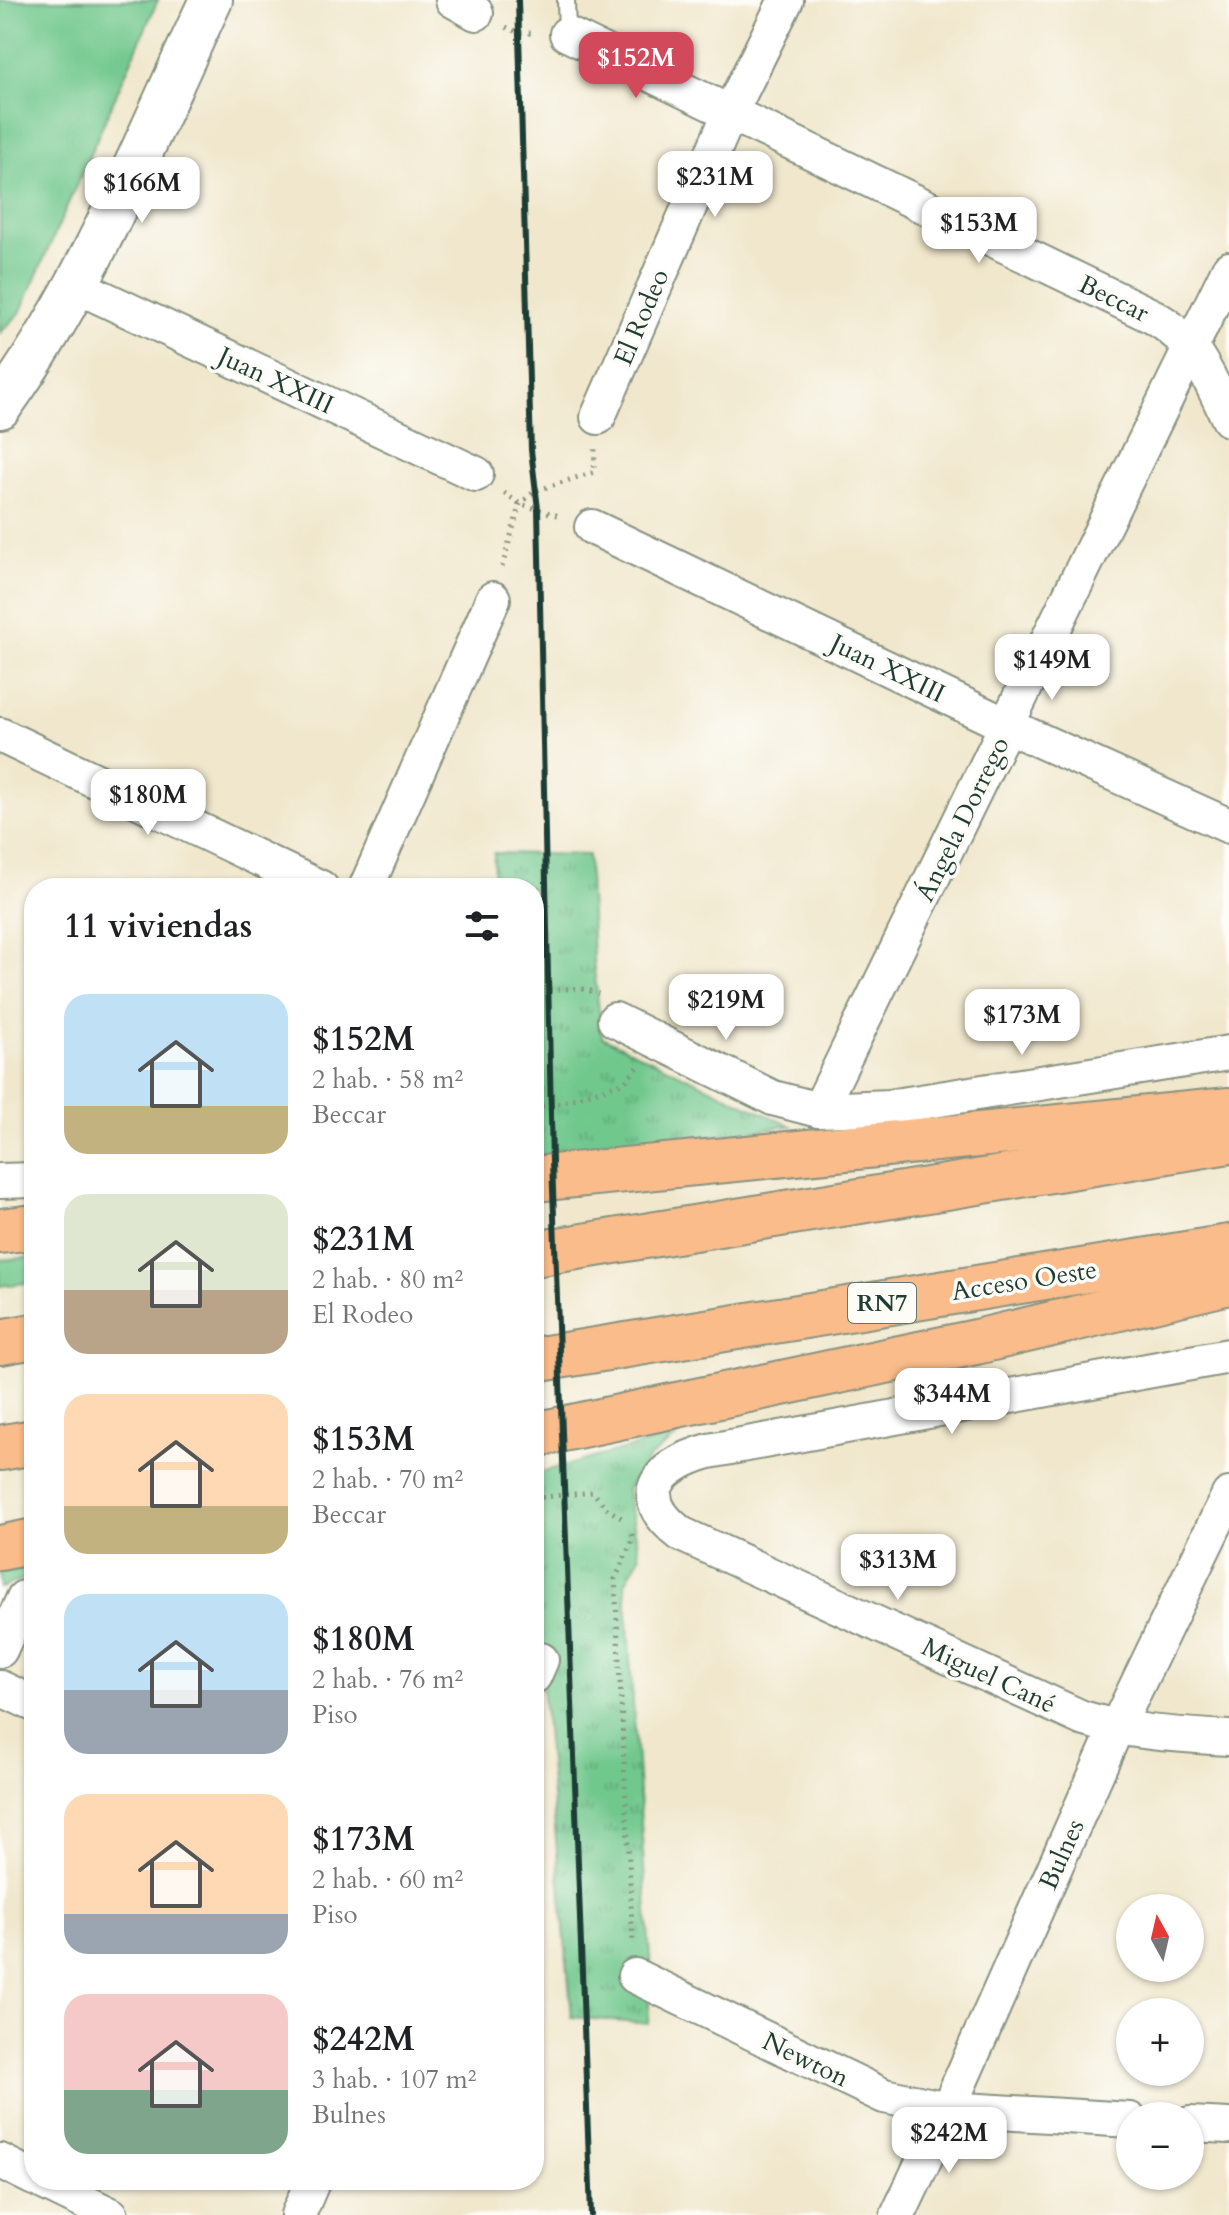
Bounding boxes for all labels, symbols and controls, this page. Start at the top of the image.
pin: $152M [580,32,692,100]
text: $152M [597,40,675,75]
pin: $231M [659,151,771,219]
pin: $166M [86,157,198,225]
text: $231M [676,159,754,194]
text: $166M [103,165,181,200]
pin: $153M [923,197,1035,265]
text: $153M [940,205,1018,240]
street label: El Rodeo [606,264,677,371]
street label: Beccar [1073,267,1155,331]
street label: Juan XXIII [209,337,339,422]
street label: Juan XXIII [821,624,951,711]
pin: $149M [996,634,1108,702]
text: $149M [1013,642,1091,677]
street label: Ángela Dorrego [907,731,1017,907]
pin: $180M [92,769,204,837]
text: $180M [109,777,187,812]
text: 11 viviendas [64,903,252,949]
icon: filters [460,904,504,948]
pin: $219M [670,974,782,1042]
text: $219M [687,982,765,1017]
pin: $173M [966,989,1078,1057]
text: $173M [983,997,1061,1032]
text: $152M [312,1016,415,1062]
icon: home [128,1026,224,1122]
text: 2 hab. · 58 m² [312,1062,463,1097]
text: Beccar [312,1097,386,1132]
text: $231M [312,1216,415,1262]
icon: home [128,1226,224,1322]
street label: Acceso Oeste [949,1252,1099,1309]
text: 2 hab. · 80 m² [312,1262,463,1297]
road number: RN7 [848,1283,916,1323]
text: El Rodeo [312,1297,413,1332]
pin: $344M [896,1368,1008,1436]
text: $344M [913,1376,991,1411]
text: $153M [312,1416,415,1462]
icon: home [128,1426,224,1522]
text: 2 hab. · 70 m² [312,1462,463,1497]
text: Beccar [312,1497,386,1532]
pin: $313M [842,1534,954,1602]
text: $313M [859,1542,937,1577]
text: $180M [312,1616,415,1662]
icon: home [128,1626,224,1722]
street label: Miguel Cané [916,1629,1061,1722]
text: 2 hab. · 76 m² [312,1662,463,1697]
text: Piso [312,1697,357,1732]
street label: Bulnes [1030,1813,1092,1895]
text: $173M [312,1816,415,1862]
icon: home [128,1826,224,1922]
text: 2 hab. · 60 m² [312,1862,463,1897]
north arrow [1116,1894,1204,1982]
map controls [1116,1894,1204,2190]
text: Piso [312,1897,357,1932]
button: + [1116,1998,1204,2086]
text: $242M [312,2016,415,2062]
street label: Newton [757,2024,855,2095]
icon: home [128,2026,224,2122]
text: 3 hab. · 107 m² [312,2062,477,2097]
text: Bulnes [312,2097,386,2132]
button: − [1116,2102,1204,2190]
pin: $242M [893,2107,1005,2175]
text: $242M [910,2115,988,2150]

